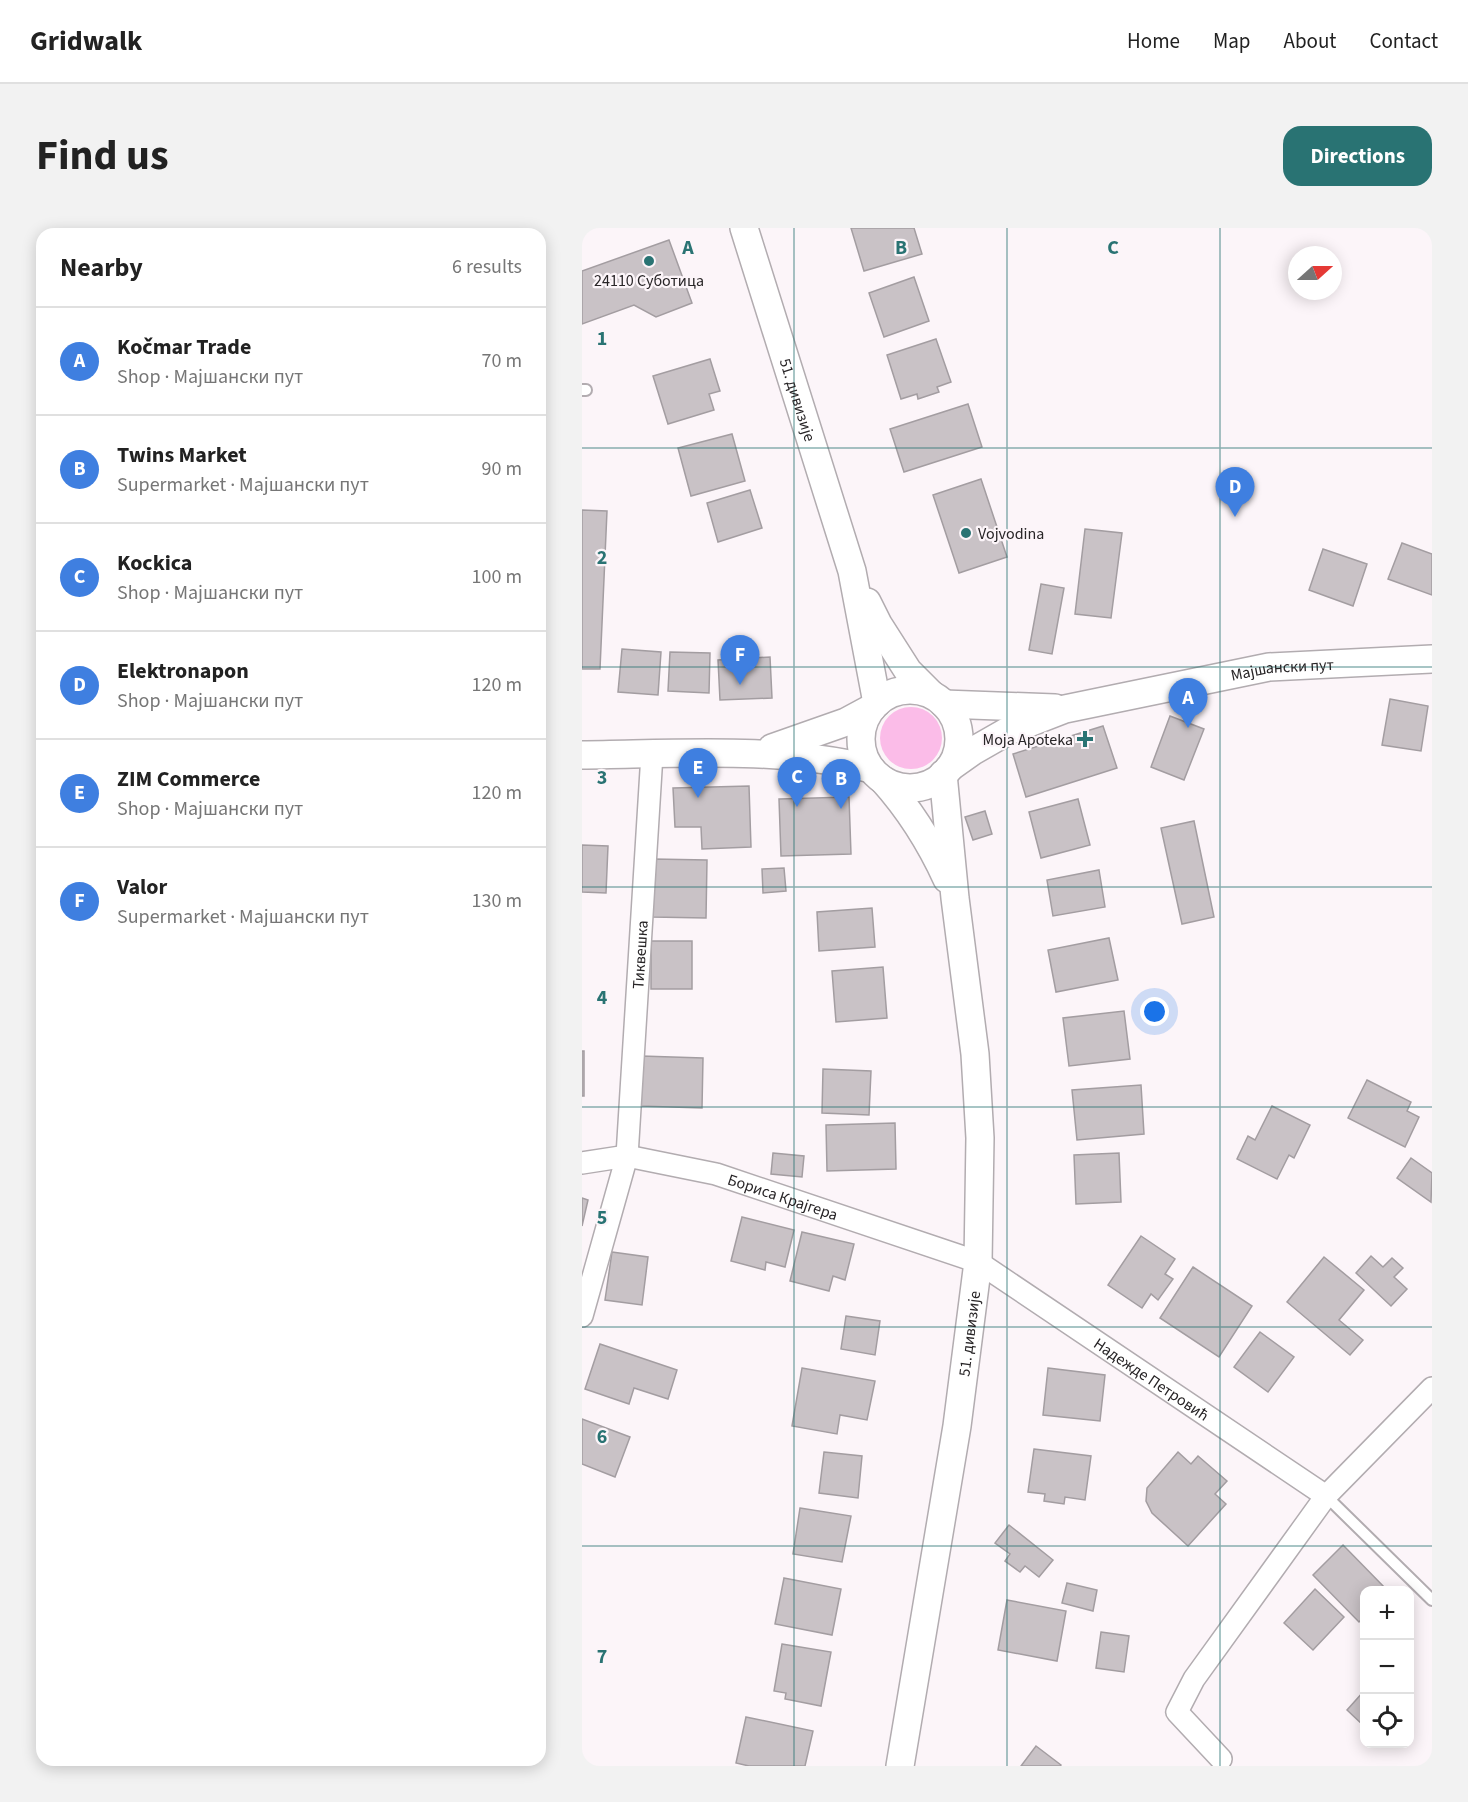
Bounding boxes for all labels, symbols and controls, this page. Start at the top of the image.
text: Gridwalk [30,21,142,61]
text: Home [1127,26,1180,56]
text: Map [1213,26,1251,56]
text: About [1284,26,1336,56]
text: Contact [1369,26,1438,56]
text: Find us [36,126,169,186]
button: Directions [1283,126,1432,186]
text: A [681,234,694,262]
text: B [895,234,907,262]
text: C [1107,234,1119,262]
north arrow [1288,246,1342,300]
text: Nearby [60,249,143,286]
text: 6 results [452,253,522,281]
marker: 24110 Суботица [642,254,656,268]
place label: 24110 Суботица [594,270,704,292]
text: 1 [597,325,607,353]
text: Kočmar Trade [117,331,251,363]
text: A [74,347,85,375]
text: 70 m [482,347,522,375]
street label: 51. дивизије [774,356,821,444]
text: Shop · Мајшански пут [117,363,303,391]
text: Twins Market [117,439,247,471]
text: B [73,455,86,483]
text: 90 m [482,455,522,483]
pin: D [1216,468,1254,517]
text: Supermarket · Мајшански пут [117,471,369,499]
place label: Vojvodina [978,523,1044,545]
marker: Vojvodina [959,526,973,540]
text: 2 [597,544,607,572]
text: Kockica [117,547,192,579]
text: C [74,563,85,591]
text: 100 m [472,563,522,591]
text: Shop · Мајшански пут [117,579,303,607]
pin: F [720,636,760,685]
street label: Мајшански пут [1229,654,1334,687]
text: Elektronapon [117,655,249,687]
text: D [73,671,86,699]
text: 120 m [472,671,522,699]
pin: A [1168,678,1208,728]
text: Shop · Мајшански пут [117,687,303,715]
place label: Moja Apoteka [983,729,1073,751]
marker: Moja Apoteka [1078,732,1092,746]
pin: E [678,748,718,798]
pin: C [778,758,816,807]
pin: B [822,760,860,809]
text: ZIM Commerce [117,763,260,795]
text: 3 [597,764,607,792]
text: E [74,779,85,807]
text: 120 m [472,779,522,807]
text: Shop · Мајшански пут [117,795,303,823]
text: Valor [117,871,167,903]
text: F [74,887,85,915]
text: 130 m [472,887,522,915]
text: Supermarket · Мајшански пут [117,903,369,931]
street label: Тиквешка [627,920,654,990]
text: 4 [597,984,608,1012]
your location [1140,997,1169,1026]
street label: Бориса Крајгера [725,1169,841,1226]
text: 5 [597,1204,607,1232]
street label: 51. дивизије [953,1289,986,1378]
street label: Надежде Петровић [1089,1333,1213,1426]
text: 6 [597,1423,607,1451]
map controls [1360,1586,1414,1748]
button: + [1360,1586,1414,1640]
button: − [1360,1640,1414,1694]
text: 7 [597,1643,607,1671]
button: locate [1360,1694,1414,1748]

